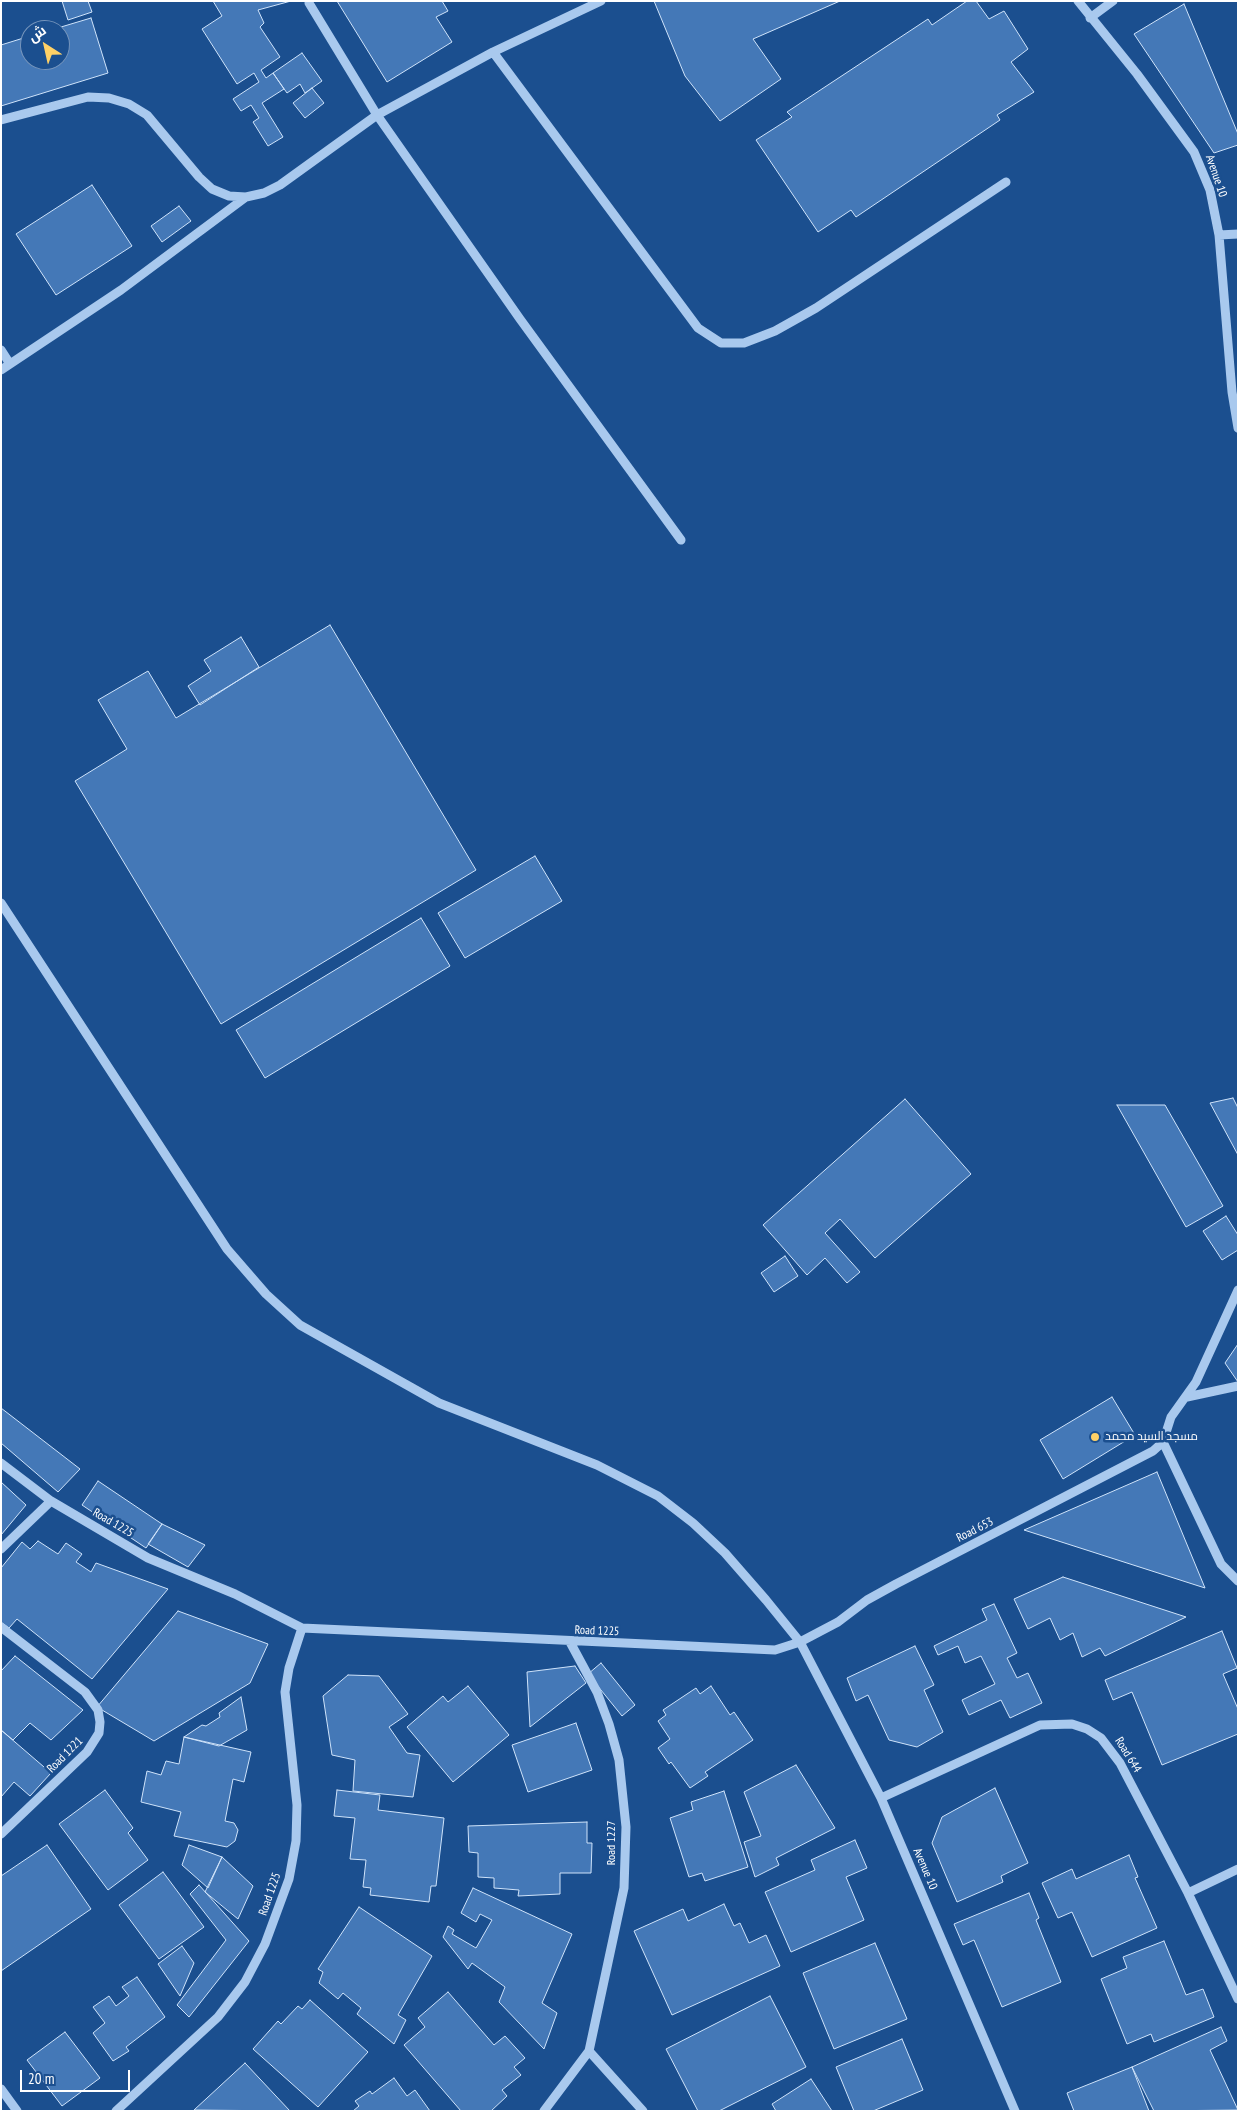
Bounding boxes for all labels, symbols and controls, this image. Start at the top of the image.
north arrow [20,20,70,70]
text: ش [24,21,49,46]
street label: Avenue 10 [1202,153,1230,199]
place label: مسجد السيد محمد [1105,1430,1198,1444]
marker: مسجد السيد محمد [1089,1431,1101,1443]
street label: Road 1225 [90,1506,136,1540]
street label: Road 653 [954,1515,996,1545]
street label: Road 1225 [574,1623,620,1639]
street label: Road 1221 [44,1734,86,1776]
street label: Road 644 [1112,1735,1144,1775]
street label: Road 1227 [605,1821,619,1865]
street label: Avenue 10 [910,1846,940,1892]
street label: Road 1225 [256,1871,284,1917]
scale bar [22,2060,132,2092]
text: 20 m [28,2069,54,2088]

